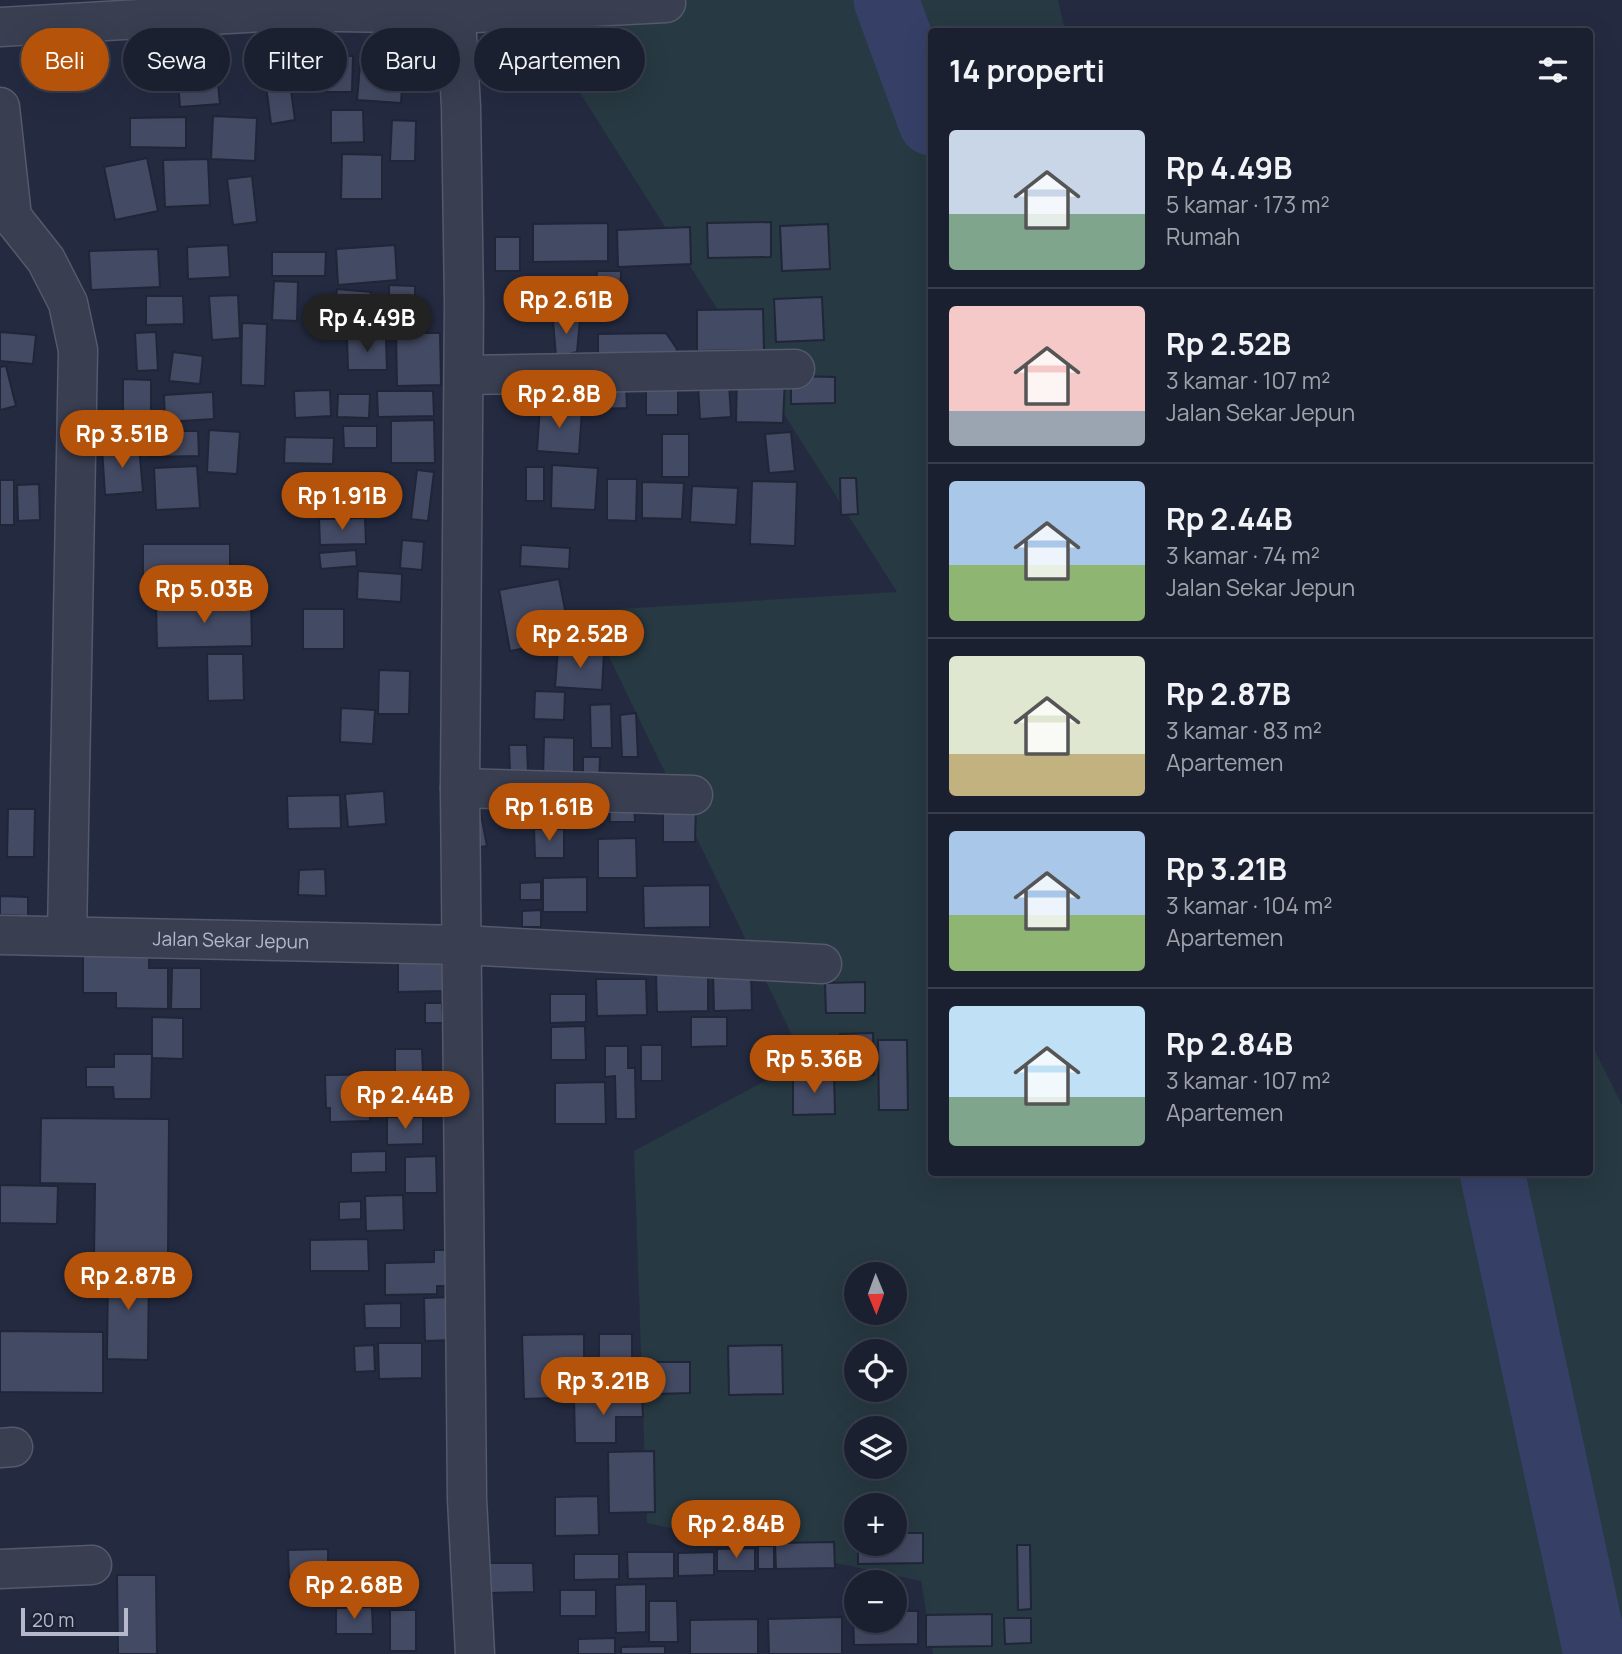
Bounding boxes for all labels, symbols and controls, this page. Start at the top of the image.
chip: Beli [21,28,109,91]
chip: Sewa [123,28,230,91]
chip: Filter [244,28,347,91]
chip: Baru [361,28,460,91]
chip: Apartemen [474,28,645,91]
text: 14 properti [949,50,1105,91]
icon: filters [1534,51,1572,89]
text: Rp 4.49B [1166,147,1292,188]
icon: home [1005,158,1089,242]
text: 5 kamar · 173 m² [1166,188,1330,220]
text: Rumah [1166,220,1240,252]
pin: Rp 2.61B [494,276,638,336]
text: Rp 2.61B [519,283,613,315]
pin: Rp 4.49B [295,294,439,354]
text: Rp 4.49B [319,301,415,333]
text: Rp 2.52B [1166,323,1291,364]
icon: home [1005,334,1089,418]
text: 3 kamar · 107 m² [1166,364,1330,396]
pin: Rp 2.8B [494,370,624,430]
text: Rp 2.8B [517,377,601,409]
text: Jalan Sekar Jepun [1166,396,1355,428]
pin: Rp 3.51B [50,410,194,470]
text: Rp 3.51B [76,417,168,449]
pin: Rp 1.91B [270,472,414,532]
text: Rp 1.91B [298,479,386,511]
text: Rp 2.44B [1166,498,1292,539]
icon: home [1005,509,1089,593]
text: 3 kamar · 74 m² [1166,539,1320,571]
pin: Rp 5.03B [132,566,276,625]
text: Jalan Sekar Jepun [1166,571,1355,603]
text: Rp 5.03B [155,572,253,604]
pin: Rp 2.52B [508,610,652,670]
text: Rp 2.52B [532,617,628,649]
text: Rp 2.87B [1166,673,1291,714]
icon: home [1005,684,1089,768]
text: 3 kamar · 83 m² [1166,714,1322,746]
text: Apartemen [1166,746,1283,778]
pin: Rp 1.61B [477,784,621,843]
text: Rp 1.61B [505,790,593,822]
text: Rp 3.21B [1166,848,1287,889]
icon: home [1005,859,1089,943]
text: 3 kamar · 104 m² [1166,889,1332,921]
text: Apartemen [1166,921,1283,953]
street label: Jalan Sekar Jepun [152,925,309,955]
text: Rp 2.84B [1166,1023,1293,1064]
icon: home [1005,1034,1089,1118]
pin: Rp 5.36B [742,1036,886,1095]
text: Rp 5.36B [766,1042,862,1074]
text: 3 kamar · 107 m² [1166,1064,1330,1096]
pin: Rp 2.44B [333,1072,477,1131]
text: Rp 2.44B [357,1078,453,1110]
text: Apartemen [1166,1096,1283,1128]
pin: Rp 2.87B [56,1252,200,1312]
text: Rp 2.87B [80,1259,176,1291]
north arrow [844,1262,906,1325]
map controls [844,1262,907,1633]
button: locate [844,1339,907,1402]
pin: Rp 3.21B [531,1358,675,1417]
text: Rp 3.21B [557,1364,649,1396]
button: layers [844,1416,907,1479]
button: + [844,1493,907,1556]
pin: Rp 2.84B [664,1500,808,1560]
text: Rp 2.84B [687,1507,785,1539]
pin: Rp 2.68B [282,1562,426,1621]
text: Rp 2.68B [305,1568,403,1600]
button: − [844,1570,907,1633]
scale bar [21,1605,128,1637]
text: 20 m [32,1607,74,1633]

